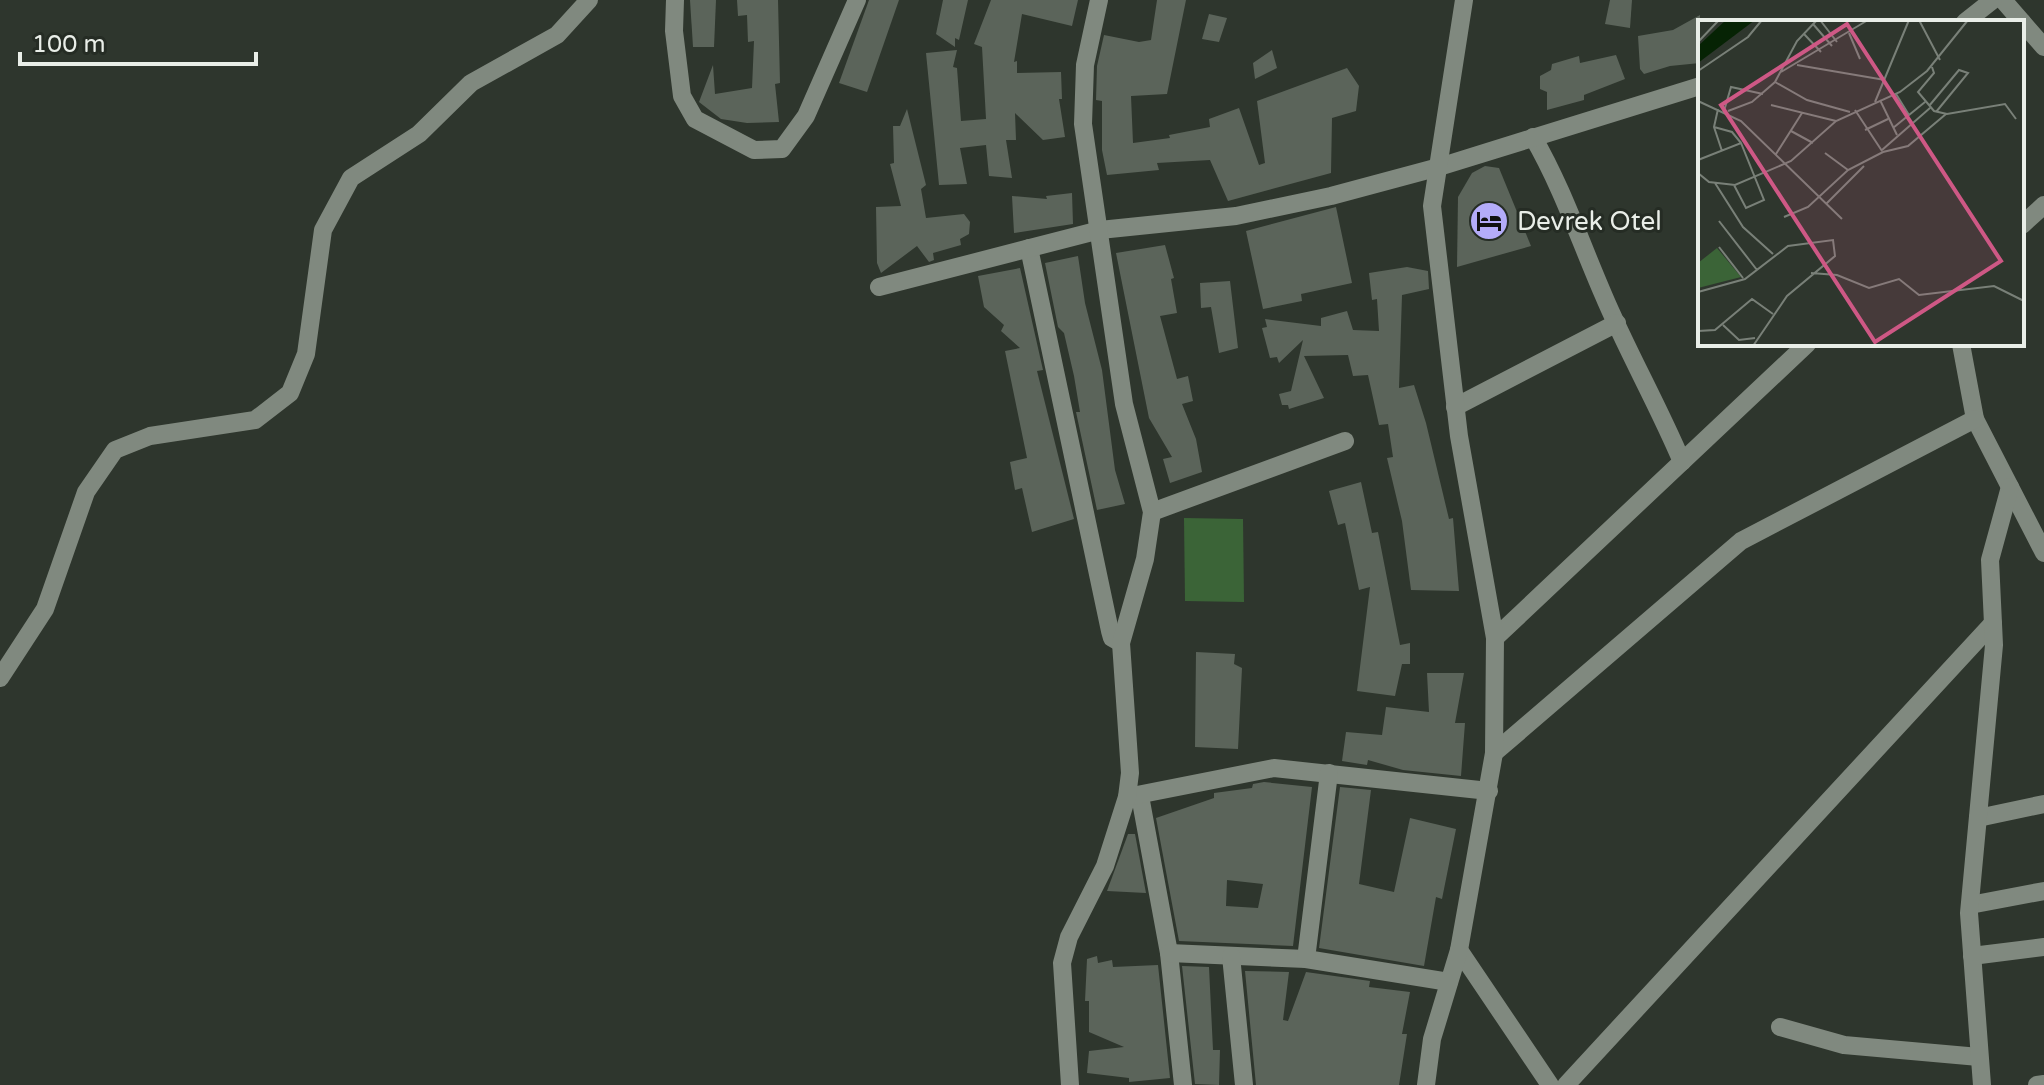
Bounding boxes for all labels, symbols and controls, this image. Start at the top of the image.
scale bar [20,16,256,66]
inset map [1698,20,2024,346]
text: 100 m [32,30,106,59]
hotel icon: Devrek Otel [1468,200,1510,242]
place label: Devrek Otel [1517,206,1662,237]

